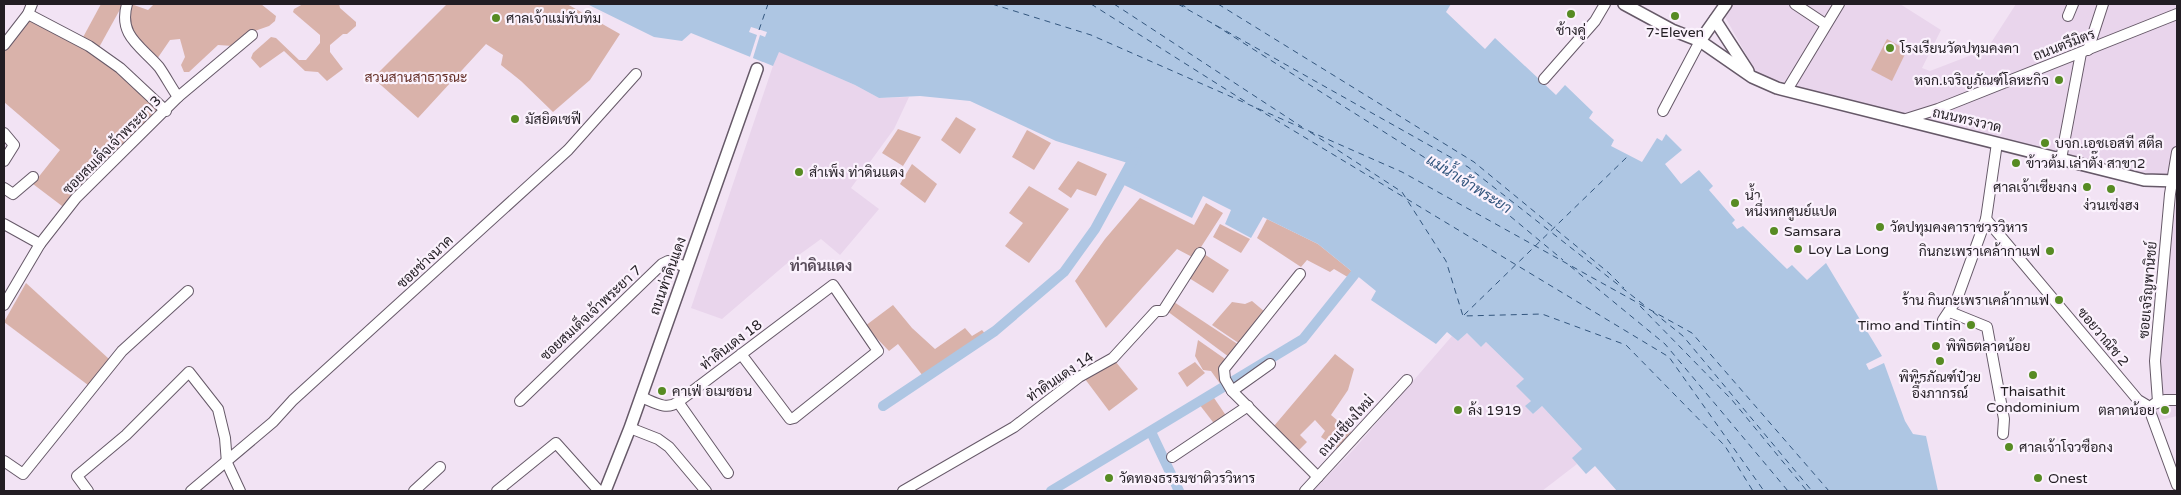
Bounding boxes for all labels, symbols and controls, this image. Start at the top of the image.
marker: ช้างคู่ [1565,8,1577,20]
place label: ศาลเจ้าแม่ทับทิม [506,9,601,27]
marker: 7-Eleven [1669,10,1681,22]
marker: ศาลเจ้าแม่ทับทิม [490,12,502,24]
place label: ช้างคู่ [1556,21,1586,40]
place label: 7-Eleven [1646,24,1704,41]
street label: ถนนตรีมิตร [2030,24,2098,65]
place label: โรงเรียนวัดปทุมคงคา [1899,39,2019,58]
marker: โรงเรียนวัดปทุมคงคา [1884,42,1896,54]
park label: สวนสานสาธารณะ [364,69,468,86]
place label: หจก.เจริญภัณฑ์โลหะกิจ [1914,71,2049,89]
marker: หจก.เจริญภัณฑ์โลหะกิจ [2053,74,2065,86]
street label: ซอยสมเด็จเจ้าพระยา 3 [58,91,165,198]
street label: ถนนทรงวาด [1931,104,2003,136]
place label: มัสยิดเซฟี [525,110,581,128]
marker: มัสยิดเซฟี [509,113,521,125]
place label: บจก.เอชเอสที สตีล [2055,134,2163,152]
marker: บจก.เอชเอสที สตีล [2039,137,2051,149]
water label: แม่น้ำเจ้าพระยา [1423,147,1517,217]
place label: ข้าวต้ม เล่าตั๊ง สาขา2 [2026,150,2146,172]
marker: ข้าวต้ม เล่าตั๊ง สาขา2 [2010,157,2022,169]
place label: สำเพ็ง ท่าดินแดง [809,163,904,181]
marker: สำเพ็ง ท่าดินแดง [793,166,805,178]
place label: ศาลเจ้าเซียงกง [1993,178,2077,196]
marker: ศาลเจ้าเซียงกง [2081,181,2093,193]
place label: น้ำ หนึ่งหกศูนย์แปด [1745,183,1837,221]
marker: ง่วนเซ่งฮง [2105,183,2117,195]
marker: น้ำ หนึ่งหกศูนย์แปด [1729,197,1741,209]
place label: ง่วนเซ่งฮง [2083,197,2139,214]
place label: วัดปทุมคงคาราชวรวิหาร [1890,219,2028,237]
marker: วัดปทุมคงคาราชวรวิหาร [1874,221,1886,233]
place label: Samsara [1784,223,1841,240]
marker: Samsara [1768,225,1780,237]
street label: ซอยช่างนาค [393,232,457,292]
street label: ถนนท่าดินแดง [646,235,690,317]
place label: Loy La Long [1808,241,1889,258]
street label: ซอยเจริญพานิชย์ [2134,241,2161,339]
place label: กินกะเพราเคล้ากาแฟ [1919,242,2040,260]
marker: Loy La Long [1792,243,1804,255]
marker: กินกะเพราเคล้ากาแฟ [2044,245,2056,257]
district label: ท่าดินแดง [790,256,852,275]
street label: ซอยสมเด็จเจ้าพระยา 7 [536,261,645,364]
place label: ร้าน กินกะเพราเคล้ากาแฟ [1902,291,2049,309]
marker: ร้าน กินกะเพราเคล้ากาแฟ [2053,294,2065,306]
street label: ซอยวาณิช 2 [2074,304,2132,370]
street label: ท่าดินเดง 18 [697,316,766,374]
place label: Timo and Tintin [1858,317,1961,334]
marker: Timo and Tintin [1965,319,1977,331]
place label: พิพิธตลาดน้อย [1946,337,2031,355]
marker: พิพิธตลาดน้อย [1930,340,1942,352]
street label: ท่าดินแดง 14 [1023,348,1097,406]
marker: พิพิธภัณฑ์ป๋วย อึ๊งภากรณ์ [1934,355,1946,367]
place label: พิพิธภัณฑ์ป๋วย อึ๊งภากรณ์ [1899,368,1981,402]
marker: Thaisathit Condominium [2027,369,2039,381]
place label: คาเฟ่ อเมซอน [672,383,752,400]
place label: Thaisathit Condominium [1986,383,2080,416]
marker: คาเฟ่ อเมซอน [656,385,668,397]
street label: ถนนเชียงใหม่ [1314,391,1378,460]
place label: ล้ง 1919 [1468,401,1521,419]
place label: ตลาดน้อย [2098,401,2155,419]
marker: ล้ง 1919 [1452,404,1464,416]
marker: ตลาดน้อย [2159,404,2171,416]
place label: ศาลเจ้าโจวซือกง [2019,438,2113,456]
marker: ศาลเจ้าโจวซือกง [2003,441,2015,453]
place label: วัดทองธรรมชาติวรวิหาร [1119,470,1256,487]
place label: Onest [2048,470,2088,487]
marker: วัดทองธรรมชาติวรวิหาร [1103,472,1115,484]
marker: Onest [2032,472,2044,484]

